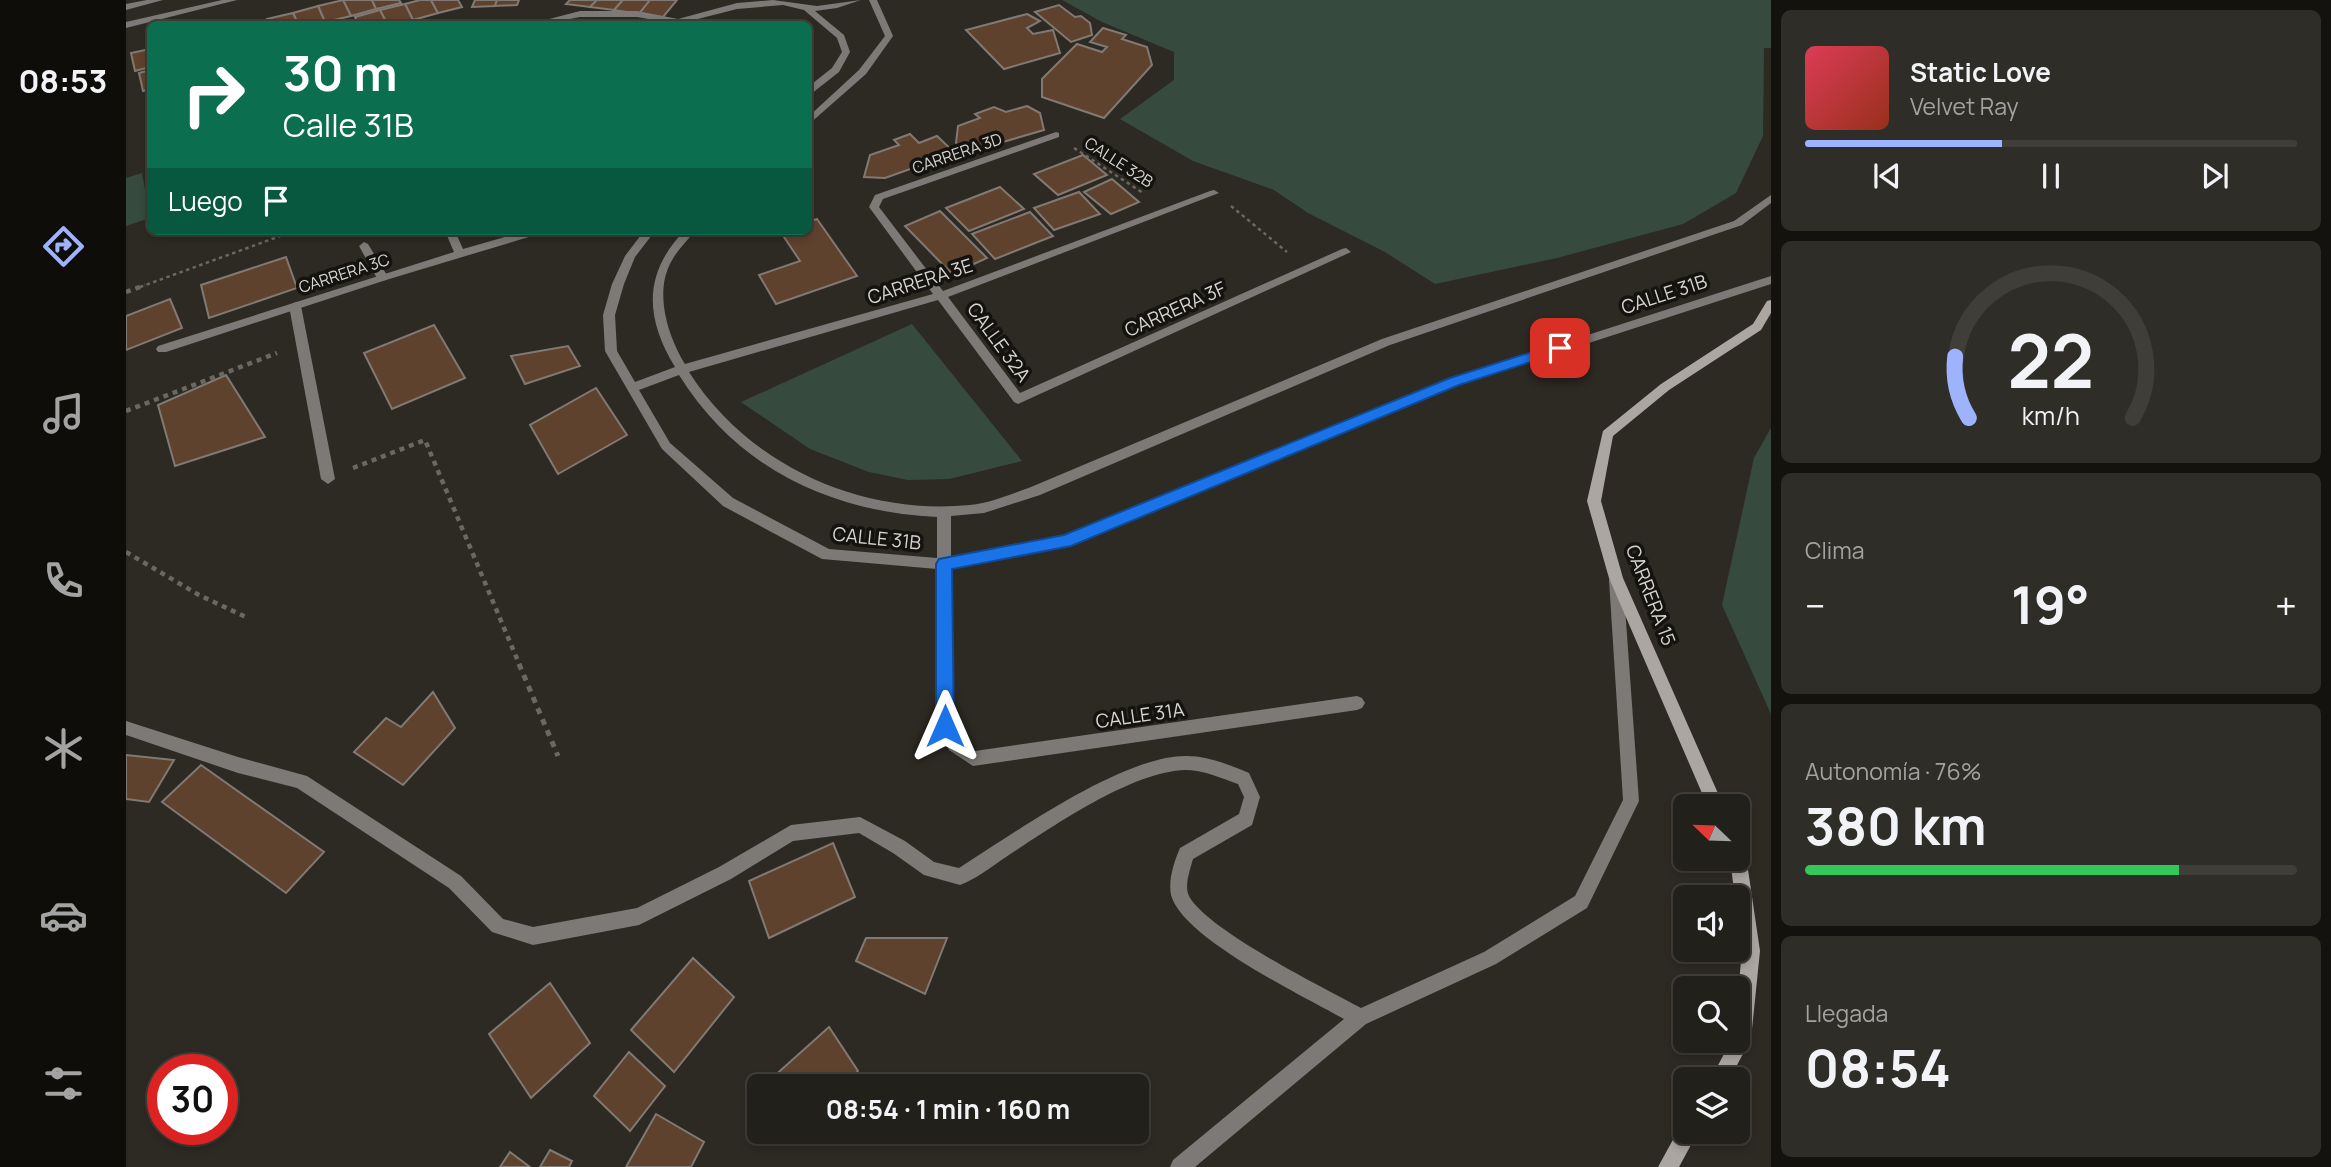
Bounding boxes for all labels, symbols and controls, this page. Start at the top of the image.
text: 30 m [283,39,398,106]
icon: right [168,49,259,140]
text: Static Love [1910,54,2051,90]
text: 08:53 [19,59,107,103]
text: Velvet Ray [1910,90,2019,122]
text: Calle 31B [283,103,414,147]
street label: CARRERA 3D [909,127,1005,179]
street label: CALLE 32B [1080,132,1158,192]
icon: previous [1868,157,1906,195]
icon: pause [2032,157,2070,195]
icon: next [2196,157,2234,195]
icon: arrive [257,182,295,220]
text: Luego [168,183,243,219]
icon: directions [39,222,88,271]
street label: CARRERA 3C [296,248,392,298]
street label: CARRERA 3E [864,252,976,310]
street label: CALLE 31B [1618,268,1711,320]
street label: CARRERA 3F [1120,275,1230,343]
street label: CALLE 32A [961,297,1037,387]
text: 22 [2008,311,2094,411]
pin [1530,318,1590,378]
icon: arrive [1541,329,1579,367]
icon: music [39,389,88,438]
text: km/h [2022,398,2080,433]
street label: CALLE 31B [831,520,923,556]
text: Clima [1805,534,1864,566]
street label: CARRERA 15 [1620,541,1682,649]
icon: phone [39,556,88,605]
text: 19° [2011,569,2090,640]
text: − [1805,579,1826,631]
text: + [2275,579,2297,631]
position arrow [908,689,982,763]
street label: CALLE 31A [1094,696,1186,734]
icon: climate [39,724,88,773]
text: Autonomía · 76% [1805,755,1981,787]
text: 380 km [1805,790,1986,861]
north arrow [1673,794,1750,872]
map controls [1673,794,1750,1144]
button: sound [1673,885,1750,962]
icon: car [39,891,88,940]
button: search [1673,976,1750,1053]
text: Llegada [1805,997,1888,1029]
text: 08:54 [1805,1032,1951,1103]
speed limit sign: 30 [147,1054,238,1145]
icon: filters [39,1059,88,1108]
button: layers [1673,1067,1750,1144]
text: 08:54 · 1 min · 160 m [826,1091,1070,1127]

